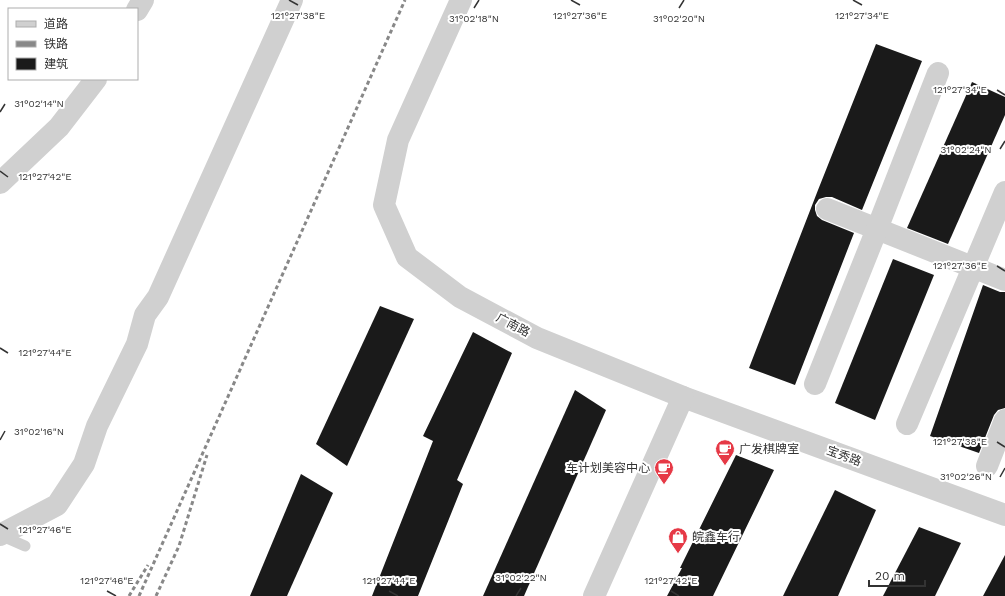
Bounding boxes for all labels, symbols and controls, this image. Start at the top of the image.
legend [8,8,138,80]
text: 121°27'38"E [271,10,325,21]
text: 121°27'36"E [553,10,607,21]
text: 121°27'34"E [835,10,889,21]
text: 31°02'18"N [449,13,499,24]
text: 31°02'20"N [653,13,705,24]
text: 道路 [44,17,68,31]
text: 铁路 [44,37,68,51]
text: 建筑 [44,57,68,71]
text: 121°27'34"E [933,84,987,95]
text: 31°02'14"N [14,98,64,109]
text: 31°02'24"N [940,144,992,155]
text: 121°27'42"E [18,171,72,182]
text: 121°27'36"E [933,260,987,271]
street label: 广南路 [494,310,532,340]
text: 121°27'44"E [18,347,72,358]
text: 31°02'16"N [14,426,64,437]
text: 121°27'38"E [933,436,987,447]
cafe icon: 广发棋牌室 [714,438,736,466]
place label: 广发棋牌室 [739,442,799,456]
street label: 宝秀路 [825,443,863,469]
cafe icon: 车计划美容中心 [653,457,675,485]
place label: 车计划美容中心 [566,461,650,475]
text: 31°02'26"N [940,471,992,482]
text: 121°27'46"E [18,524,72,535]
shop icon: 皖鑫车行 [667,526,689,554]
place label: 皖鑫车行 [692,530,740,544]
scale bar [869,562,925,588]
text: 20 m [875,569,905,583]
text: 31°02'22"N [495,572,547,583]
text: 121°27'46"E [80,575,134,586]
text: 121°27'44"E [362,575,416,586]
text: 121°27'42"E [644,575,698,586]

